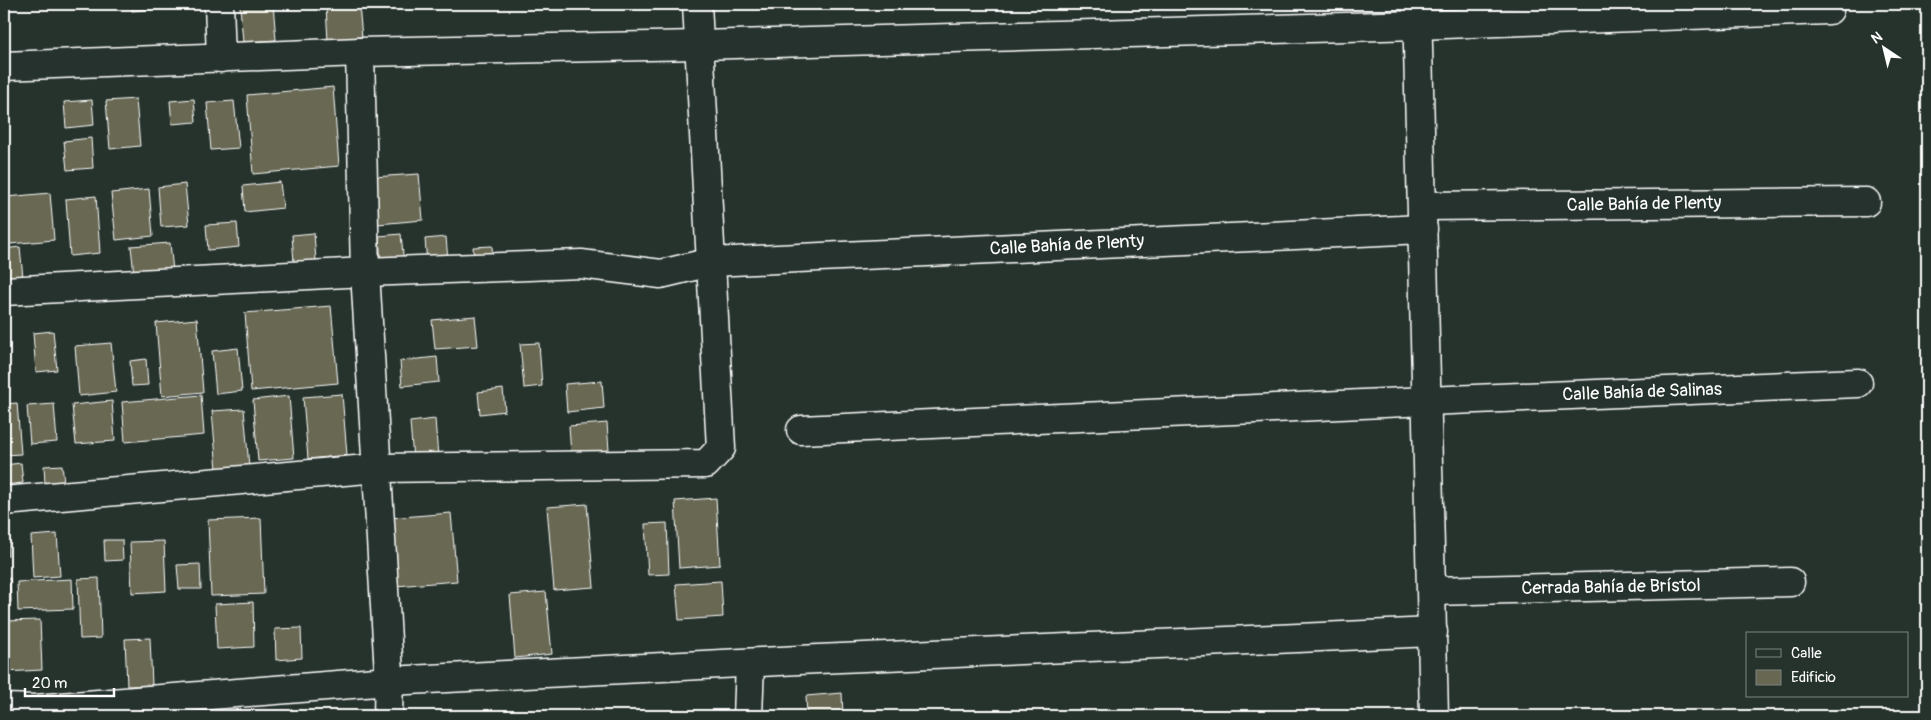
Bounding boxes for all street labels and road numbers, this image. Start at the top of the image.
street label: Calle Bahía de Plenty [1567,191,1722,217]
street label: Calle Bahía de Plenty [989,229,1145,261]
street label: Calle Bahía de Salinas [1562,378,1722,406]
street label: Cerrada Bahía de Brístol [1521,574,1701,600]

